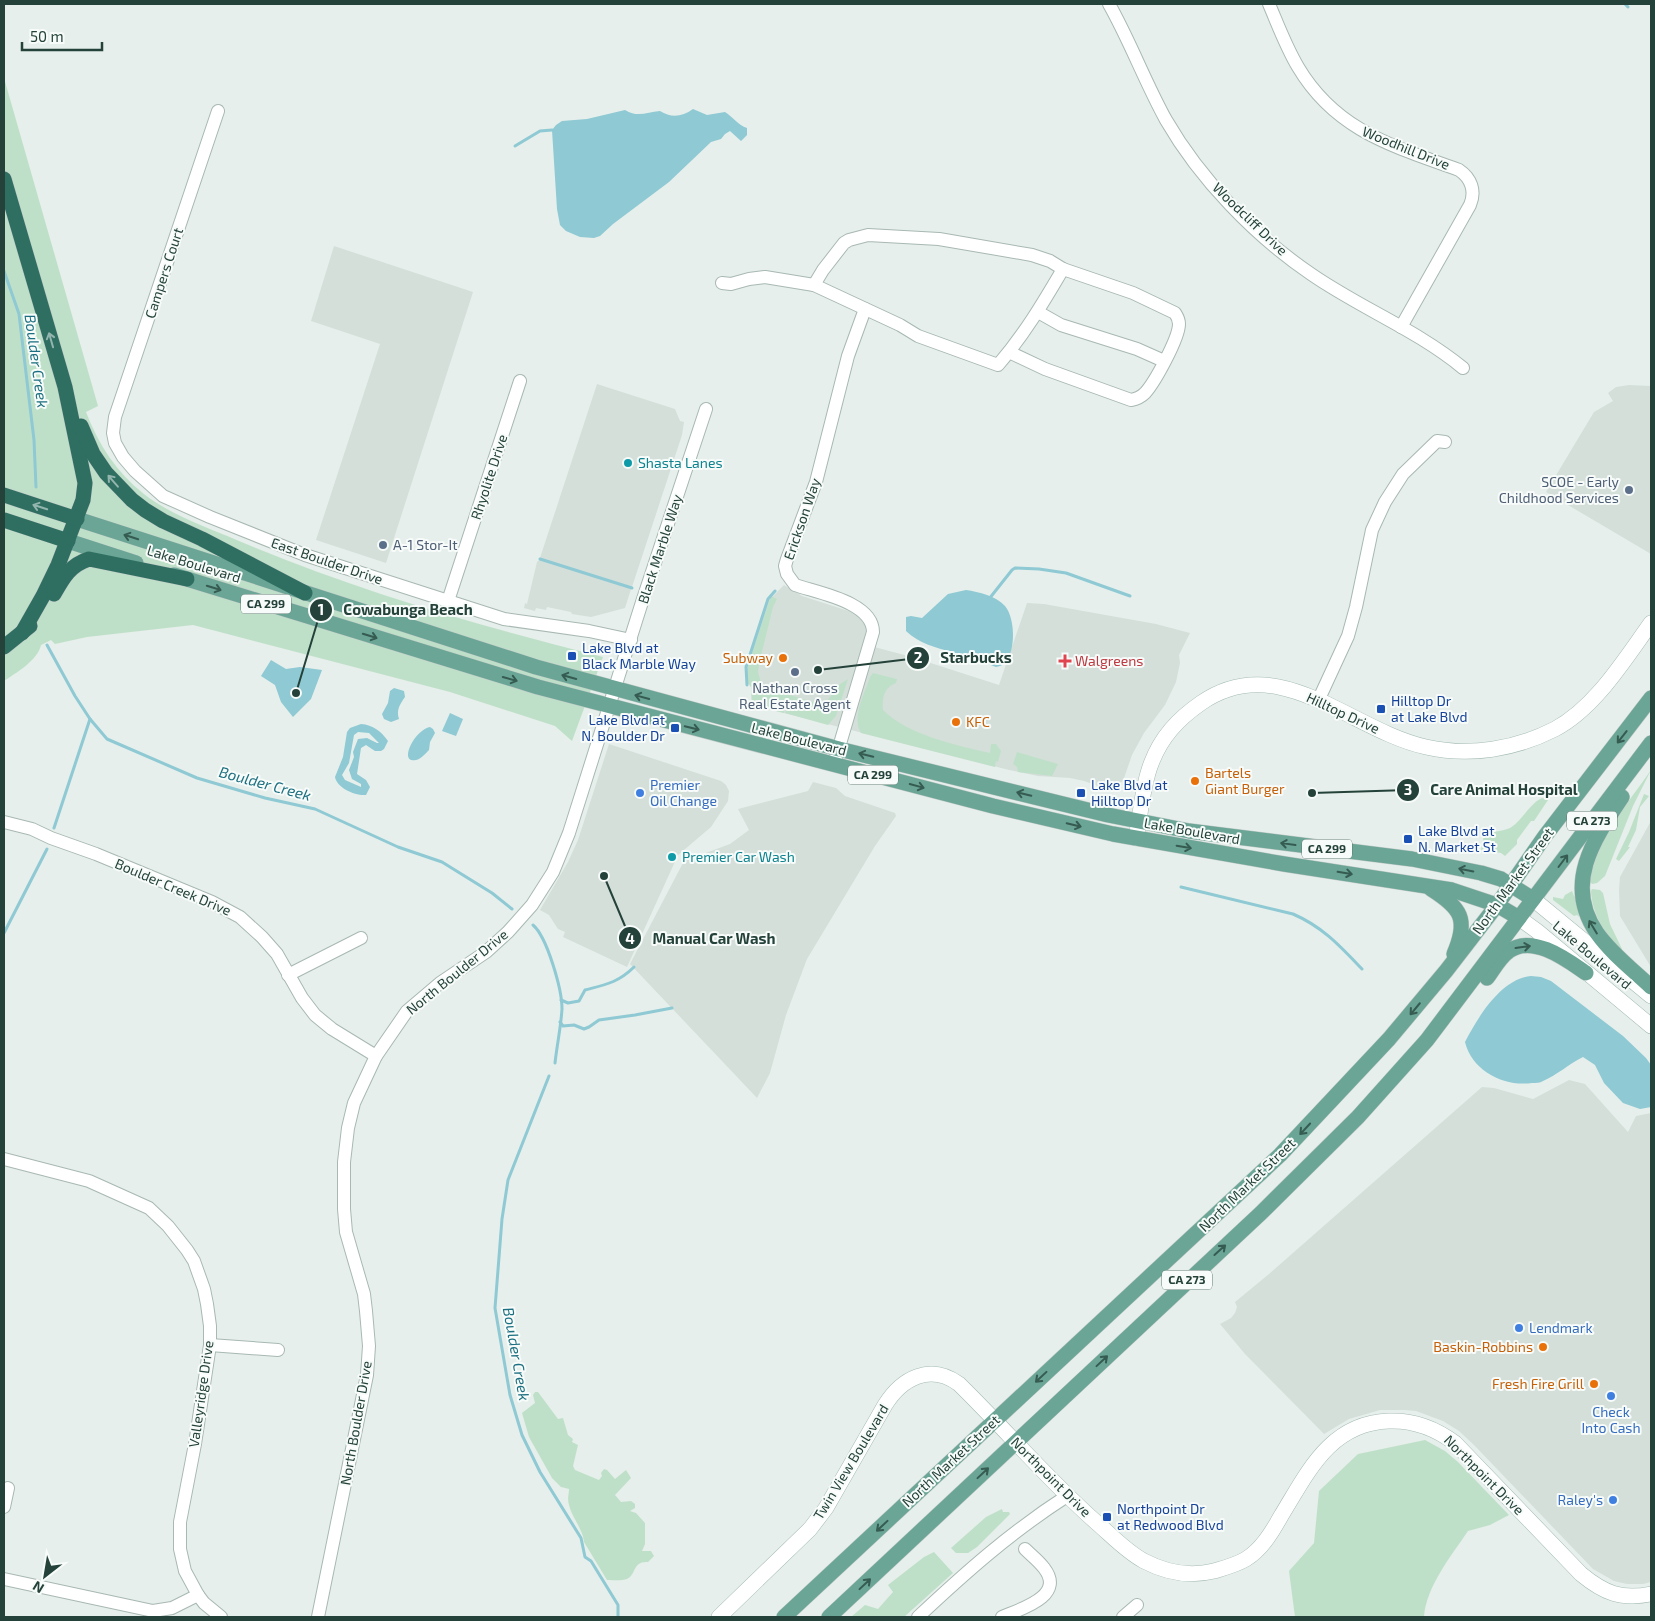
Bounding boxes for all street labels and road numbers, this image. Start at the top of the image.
street label: Woodhill Drive [1360,122,1452,173]
street label: Woodcliff Drive [1209,179,1291,259]
street label: Campers Court [141,225,186,320]
street label: Rhyolite Drive [467,432,510,522]
street label: Erickson Way [780,475,824,562]
street label: Black Marble Way [634,492,685,606]
street label: East Boulder Drive [269,533,385,588]
street label: Lake Boulevard [145,541,243,586]
road number: CA 299 [241,594,291,614]
street label: Hilltop Drive [1304,688,1383,737]
street label: Lake Boulevard [750,719,848,759]
road number: CA 299 [848,766,898,784]
road number: CA 273 [1567,811,1617,830]
street label: Lake Boulevard [1143,814,1241,847]
street label: North Market Street [1468,824,1557,937]
road number: CA 299 [1302,840,1352,859]
street label: Boulder Creek Drive [113,854,234,919]
street label: Lake Boulevard [1550,917,1635,992]
street label: North Boulder Drive [402,925,511,1018]
street label: North Market Street [1195,1134,1298,1235]
road number: CA 273 [1162,1270,1212,1290]
street label: Valleyridge Drive [185,1339,216,1448]
street label: North Boulder Drive [336,1359,375,1486]
street label: Twin View Boulevard [809,1401,892,1523]
street label: North Market Street [898,1411,1003,1510]
street label: Northpoint Drive [1441,1431,1528,1518]
street label: Northpoint Drive [1008,1433,1095,1520]

